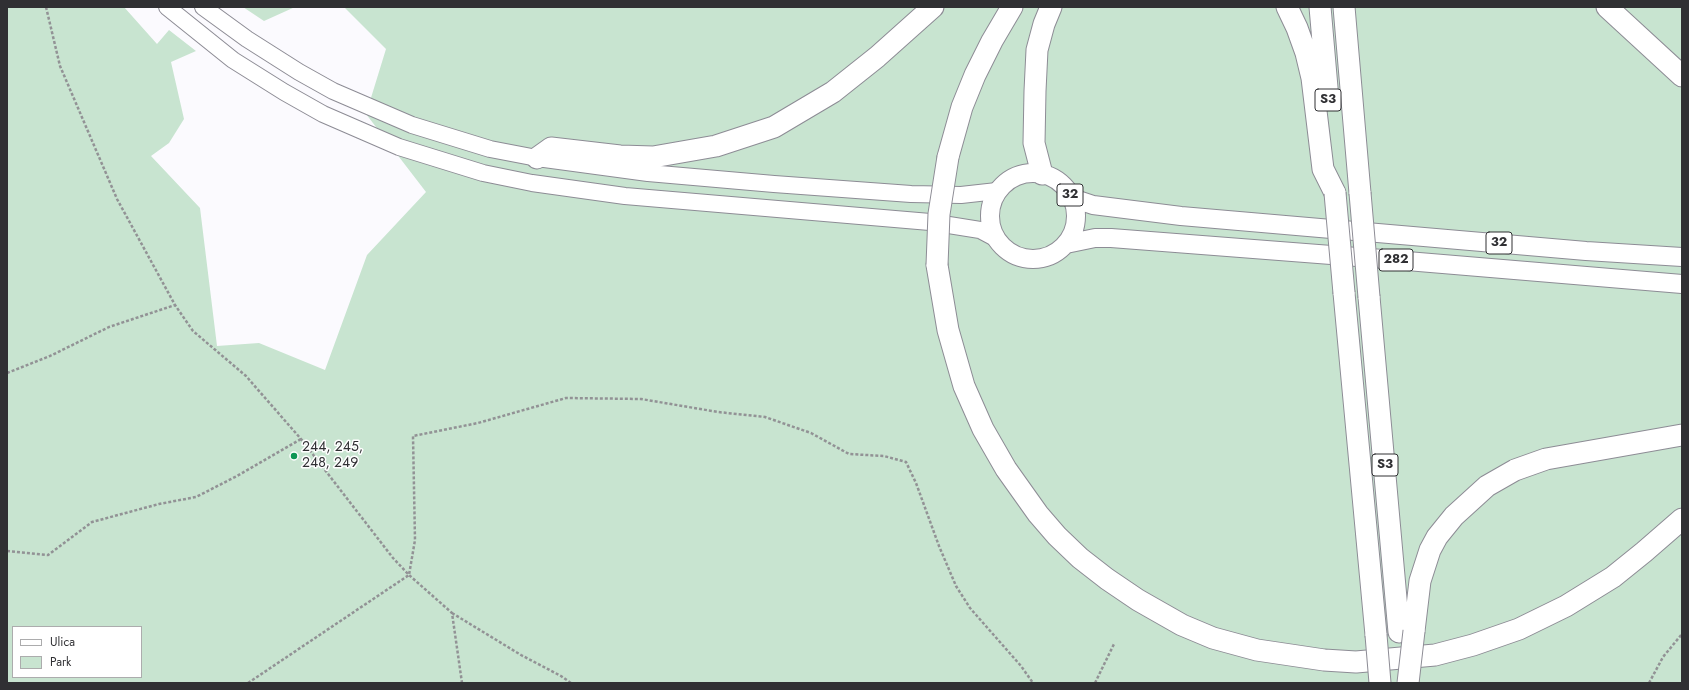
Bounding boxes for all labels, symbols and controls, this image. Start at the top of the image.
road number: S3 [1315,89,1341,111]
road number: 32 [1057,184,1083,206]
road number: 32 [1486,232,1512,254]
road number: 282 [1379,249,1413,271]
place label: 244, 245, 248, 249 [302,440,363,472]
marker: 244, 245, 248, 249 [289,451,299,461]
road number: S3 [1372,454,1398,476]
legend [12,626,142,678]
text: Ulica [50,633,75,651]
text: Park [50,653,71,671]

